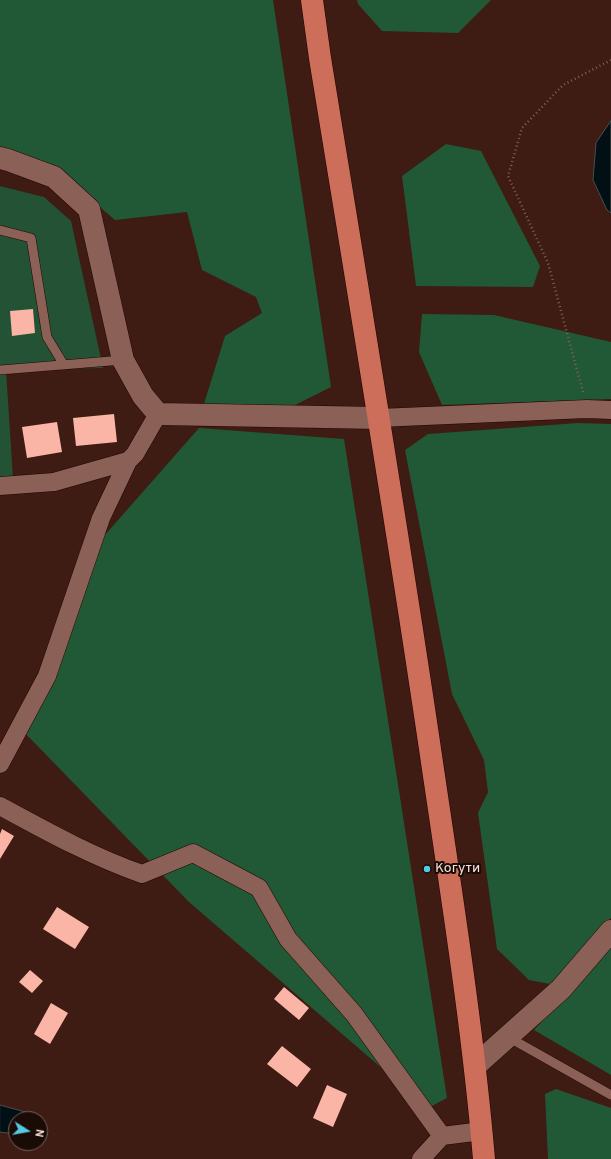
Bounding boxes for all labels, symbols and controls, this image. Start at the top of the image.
place label: Когути [435,861,480,877]
marker: Когути [422,864,432,874]
north arrow [8,1111,48,1151]
text: N [31,1128,46,1138]

